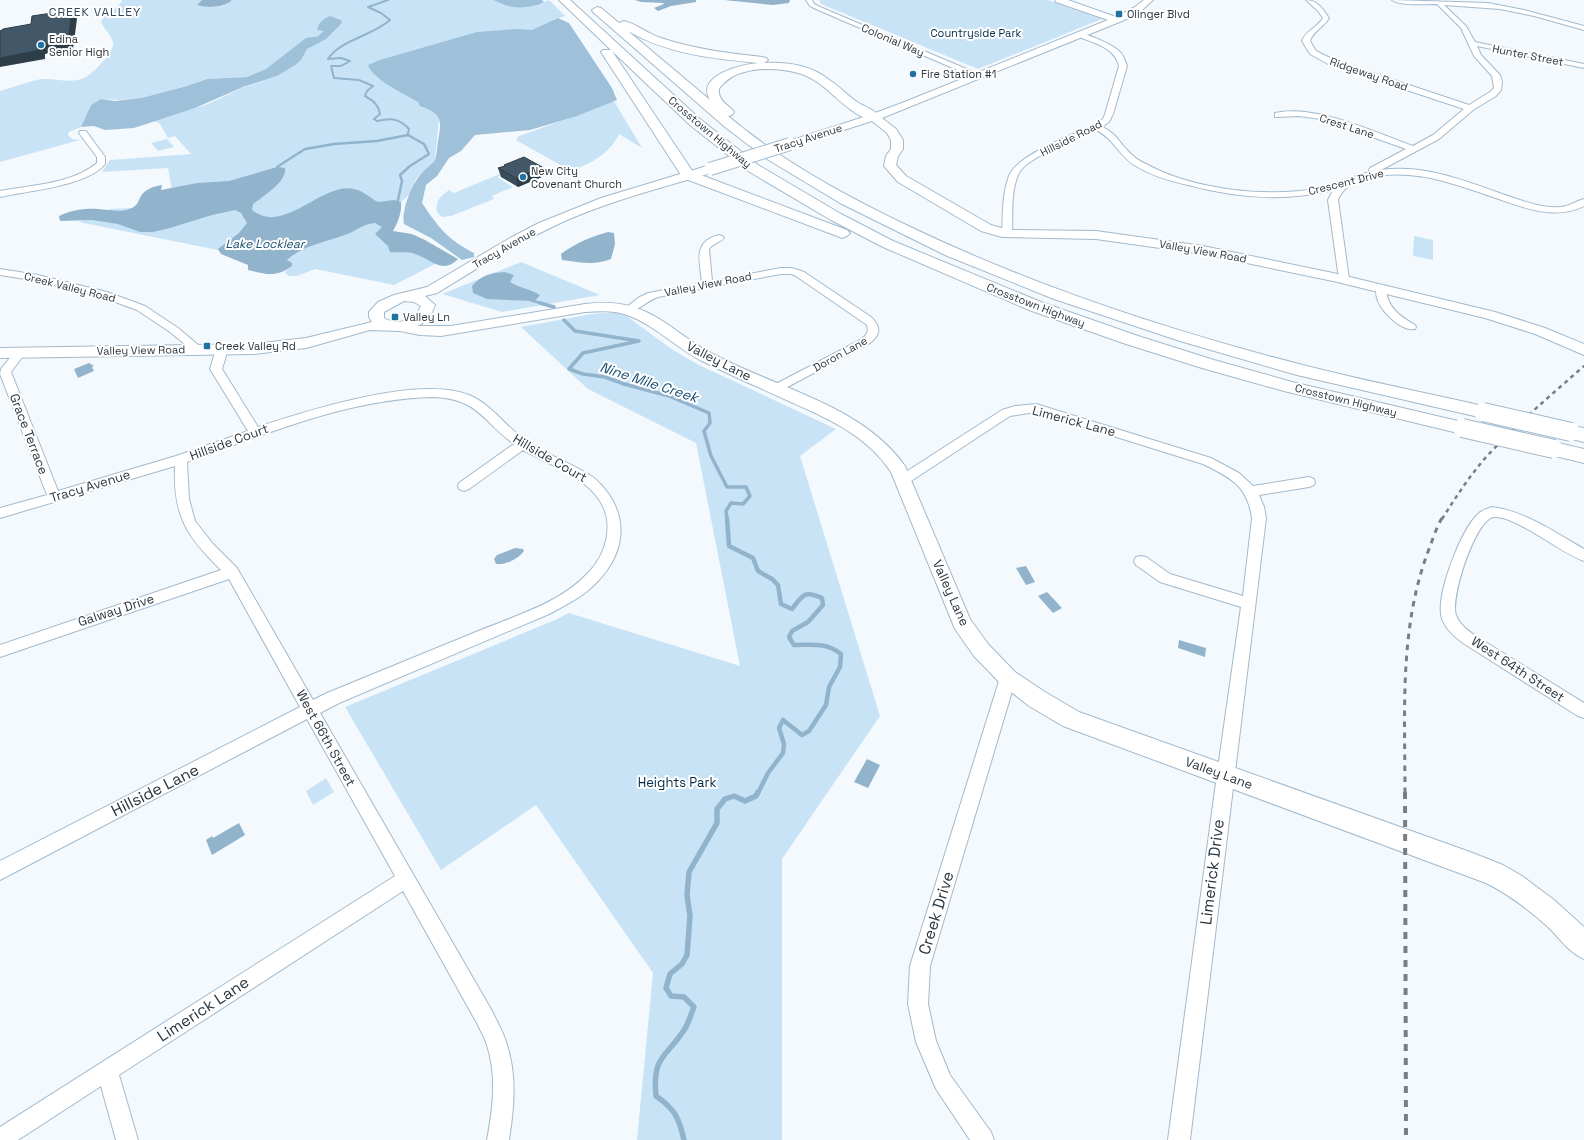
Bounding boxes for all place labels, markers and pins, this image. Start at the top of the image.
place label: Olinger Blvd [1127,7,1190,21]
marker: Olinger Blvd [1114,9,1124,19]
place label: Edina Senior High [49,32,109,59]
marker: Edina Senior High [36,40,46,50]
place label: Fire Station #1 [921,67,996,81]
marker: Fire Station #1 [908,69,918,79]
place label: New City Covenant Church [531,164,622,191]
marker: New City Covenant Church [518,172,528,182]
place label: Valley Ln [403,310,450,324]
marker: Valley Ln [390,312,400,322]
place label: Creek Valley Rd [215,339,296,353]
marker: Creek Valley Rd [202,341,212,351]

